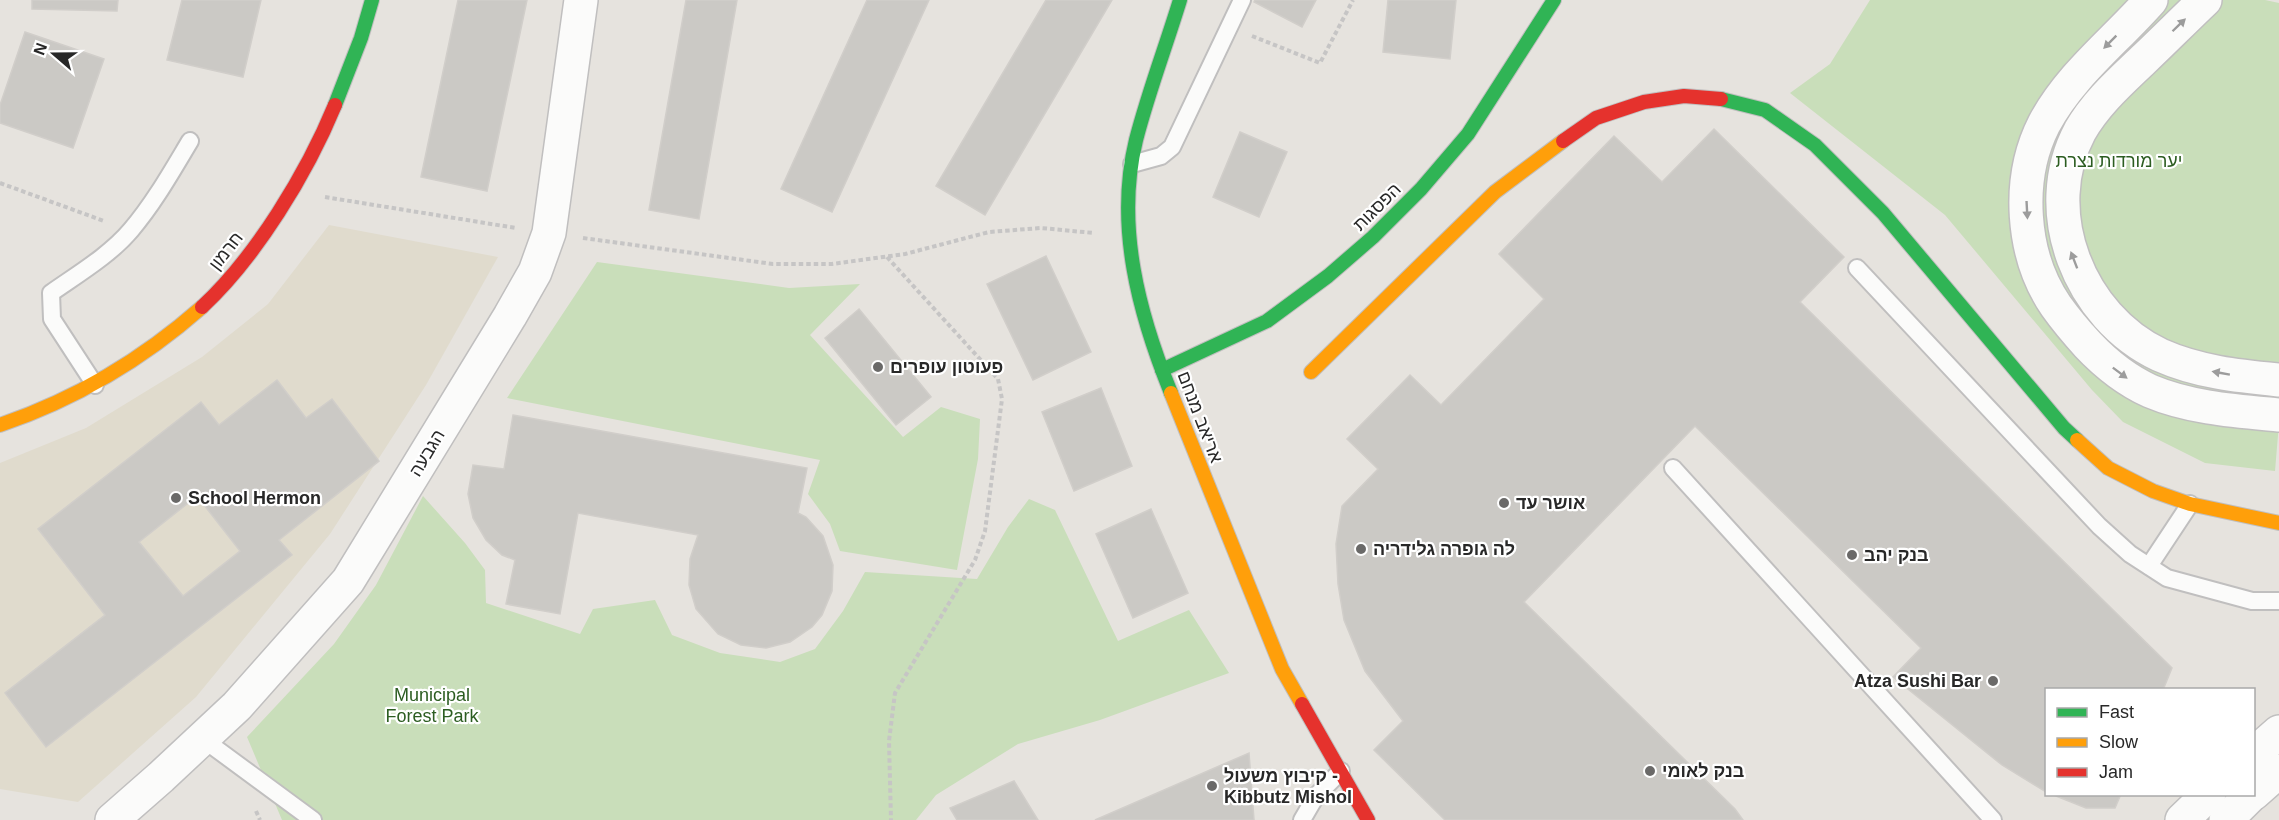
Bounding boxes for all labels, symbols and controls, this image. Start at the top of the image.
one-way arrow [2171,19,2185,33]
north arrow [24,24,84,84]
one-way arrow [2104,35,2118,49]
text: N [30,41,50,57]
park label: יער מורדות נצרת [2056,151,2182,171]
street label: הפסגות [1349,179,1405,235]
one-way arrow [2022,201,2031,220]
street label: חרמון [205,228,247,274]
one-way arrow [2069,251,2078,269]
place label: פעוטון עופרים [890,357,1003,377]
marker: פעוטון עופרים [871,360,885,374]
one-way arrow [2112,367,2128,379]
street label: אריאב מנחם [1173,369,1227,466]
one-way arrow [2211,369,2230,378]
street label: הגבעה [405,426,449,480]
place label: School Hermon [188,488,321,508]
marker: School Hermon [169,491,183,505]
place label: אושר עד [1516,493,1585,513]
marker: אושר עד [1497,496,1511,510]
place label: לה גופרה גלידריה [1373,539,1515,559]
marker: לה גופרה גלידריה [1354,542,1368,556]
place label: בנק יהב [1864,545,1928,565]
marker: בנק יהב [1845,548,1859,562]
place label: Atza Sushi Bar [1854,671,1981,691]
marker: Atza Sushi Bar [1986,674,2000,688]
park label: Municipal Forest Park [385,685,480,726]
legend [2045,688,2255,796]
text: Fast [2099,702,2134,722]
text: Slow [2099,732,2139,752]
place label: בנק לאומי [1662,761,1744,781]
text: Jam [2099,762,2133,782]
marker: בנק לאומי [1643,764,1657,778]
place label: קיבוץ משעול - Kibbutz Mishol [1224,766,1352,807]
marker: קיבוץ משעול - Kibbutz Mishol [1205,779,1219,793]

